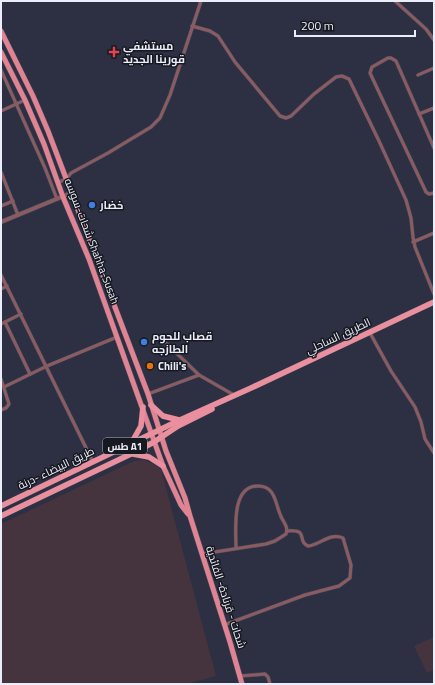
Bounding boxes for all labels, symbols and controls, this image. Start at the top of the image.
scale bar [295,12,415,38]
text: 200 m [301,16,334,35]
place label: مستشفي قورينا الجديد [123,38,185,67]
marker: مستشفي قورينا الجديد [108,46,120,58]
street label: شحات-سوسه Shahha-Susah [61,176,123,306]
place label: خضار [99,197,123,213]
marker: خضار [87,200,97,210]
street label: الطريق الساحلي [303,314,374,359]
place label: قصاب للحوم الطازجه [152,328,212,357]
marker: قصاب للحوم الطازجه [139,337,149,347]
place label: Chili's [158,358,187,374]
marker: Chili's [145,361,155,371]
road number: طس A1 [103,438,147,454]
street label: طريق البيضاء -درنة [15,443,97,493]
street label: شحات - قرنادة- الفائدية [202,544,250,650]

